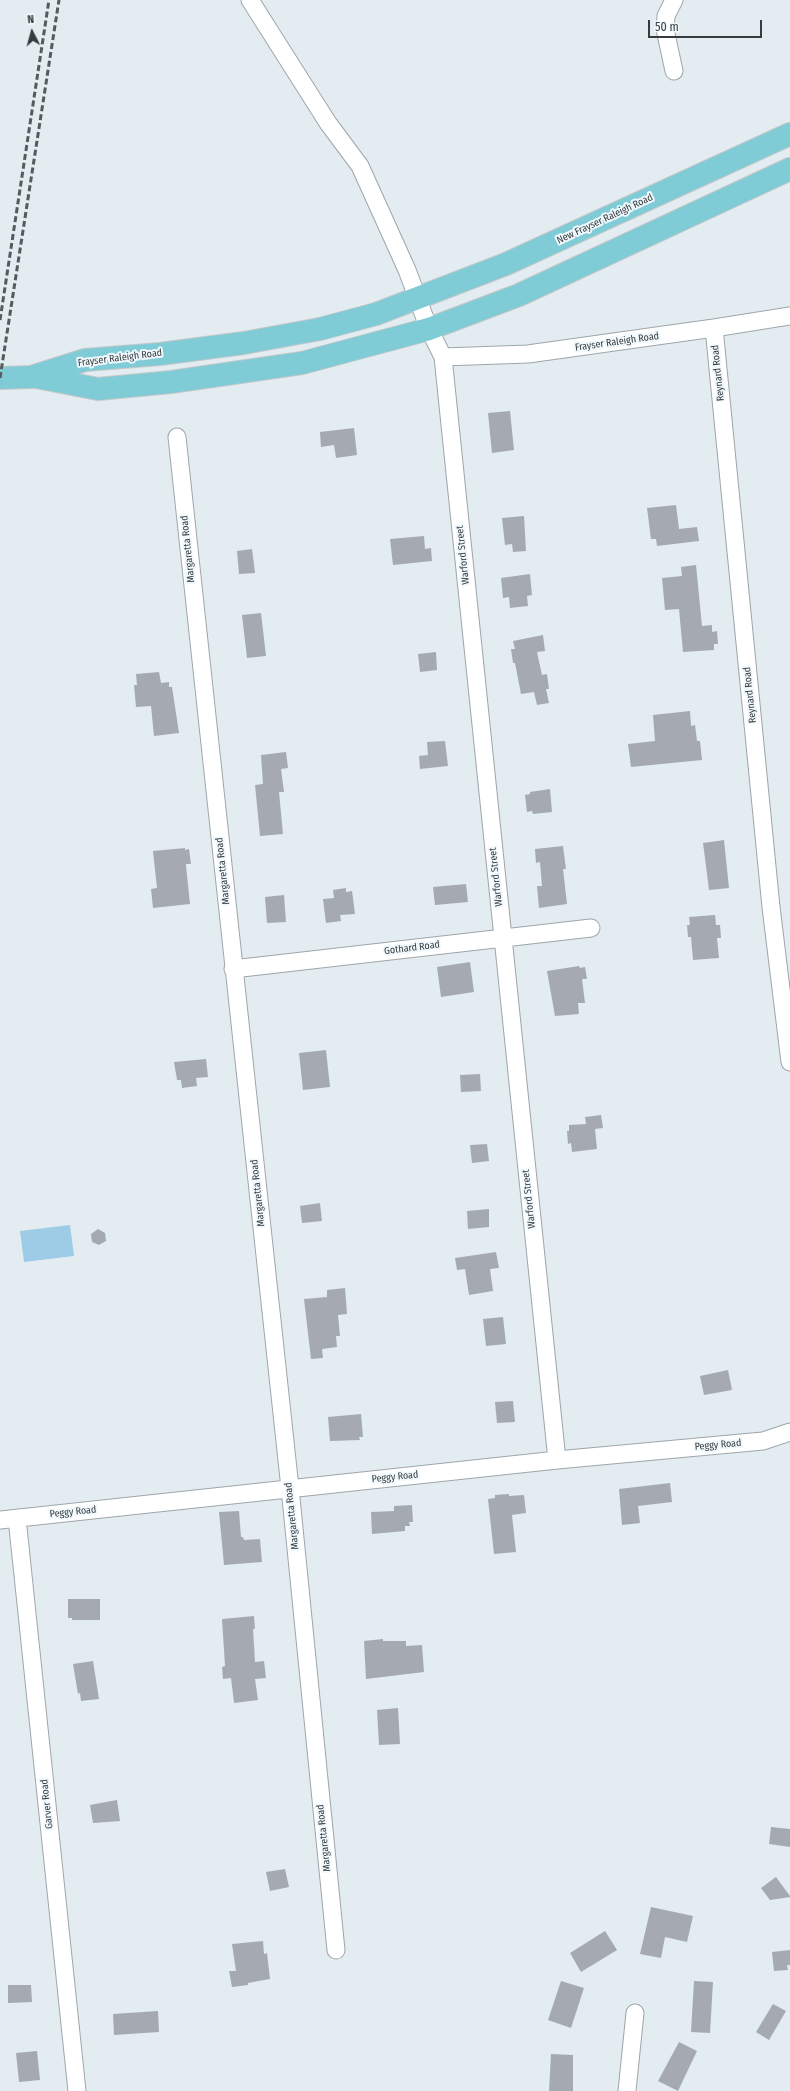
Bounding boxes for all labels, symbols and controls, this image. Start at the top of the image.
north arrow [12,12,52,52]
scale bar [650,12,764,38]
text: N [27,13,35,26]
text: 50 m [655,20,679,34]
street label: New Frayser Raleigh Road [555,191,655,247]
street label: Frayser Raleigh Road [574,330,660,354]
street label: Reynard Road [709,344,727,402]
street label: Frayser Raleigh Road [77,347,163,369]
street label: Margaretta Road [179,515,197,583]
street label: Warford Street [454,525,472,585]
street label: Reynard Road [741,666,759,724]
street label: Margaretta Road [214,837,232,905]
street label: Warford Street [487,847,505,907]
street label: Gothard Road [383,939,441,957]
street label: Margaretta Road [249,1159,267,1227]
street label: Warford Street [520,1169,538,1229]
street label: Peggy Road [694,1437,742,1453]
street label: Peggy Road [371,1469,419,1485]
street label: Margaretta Road [283,1482,301,1550]
street label: Peggy Road [49,1504,97,1520]
street label: Garver Road [38,1778,56,1830]
street label: Margaretta Road [315,1804,333,1872]

